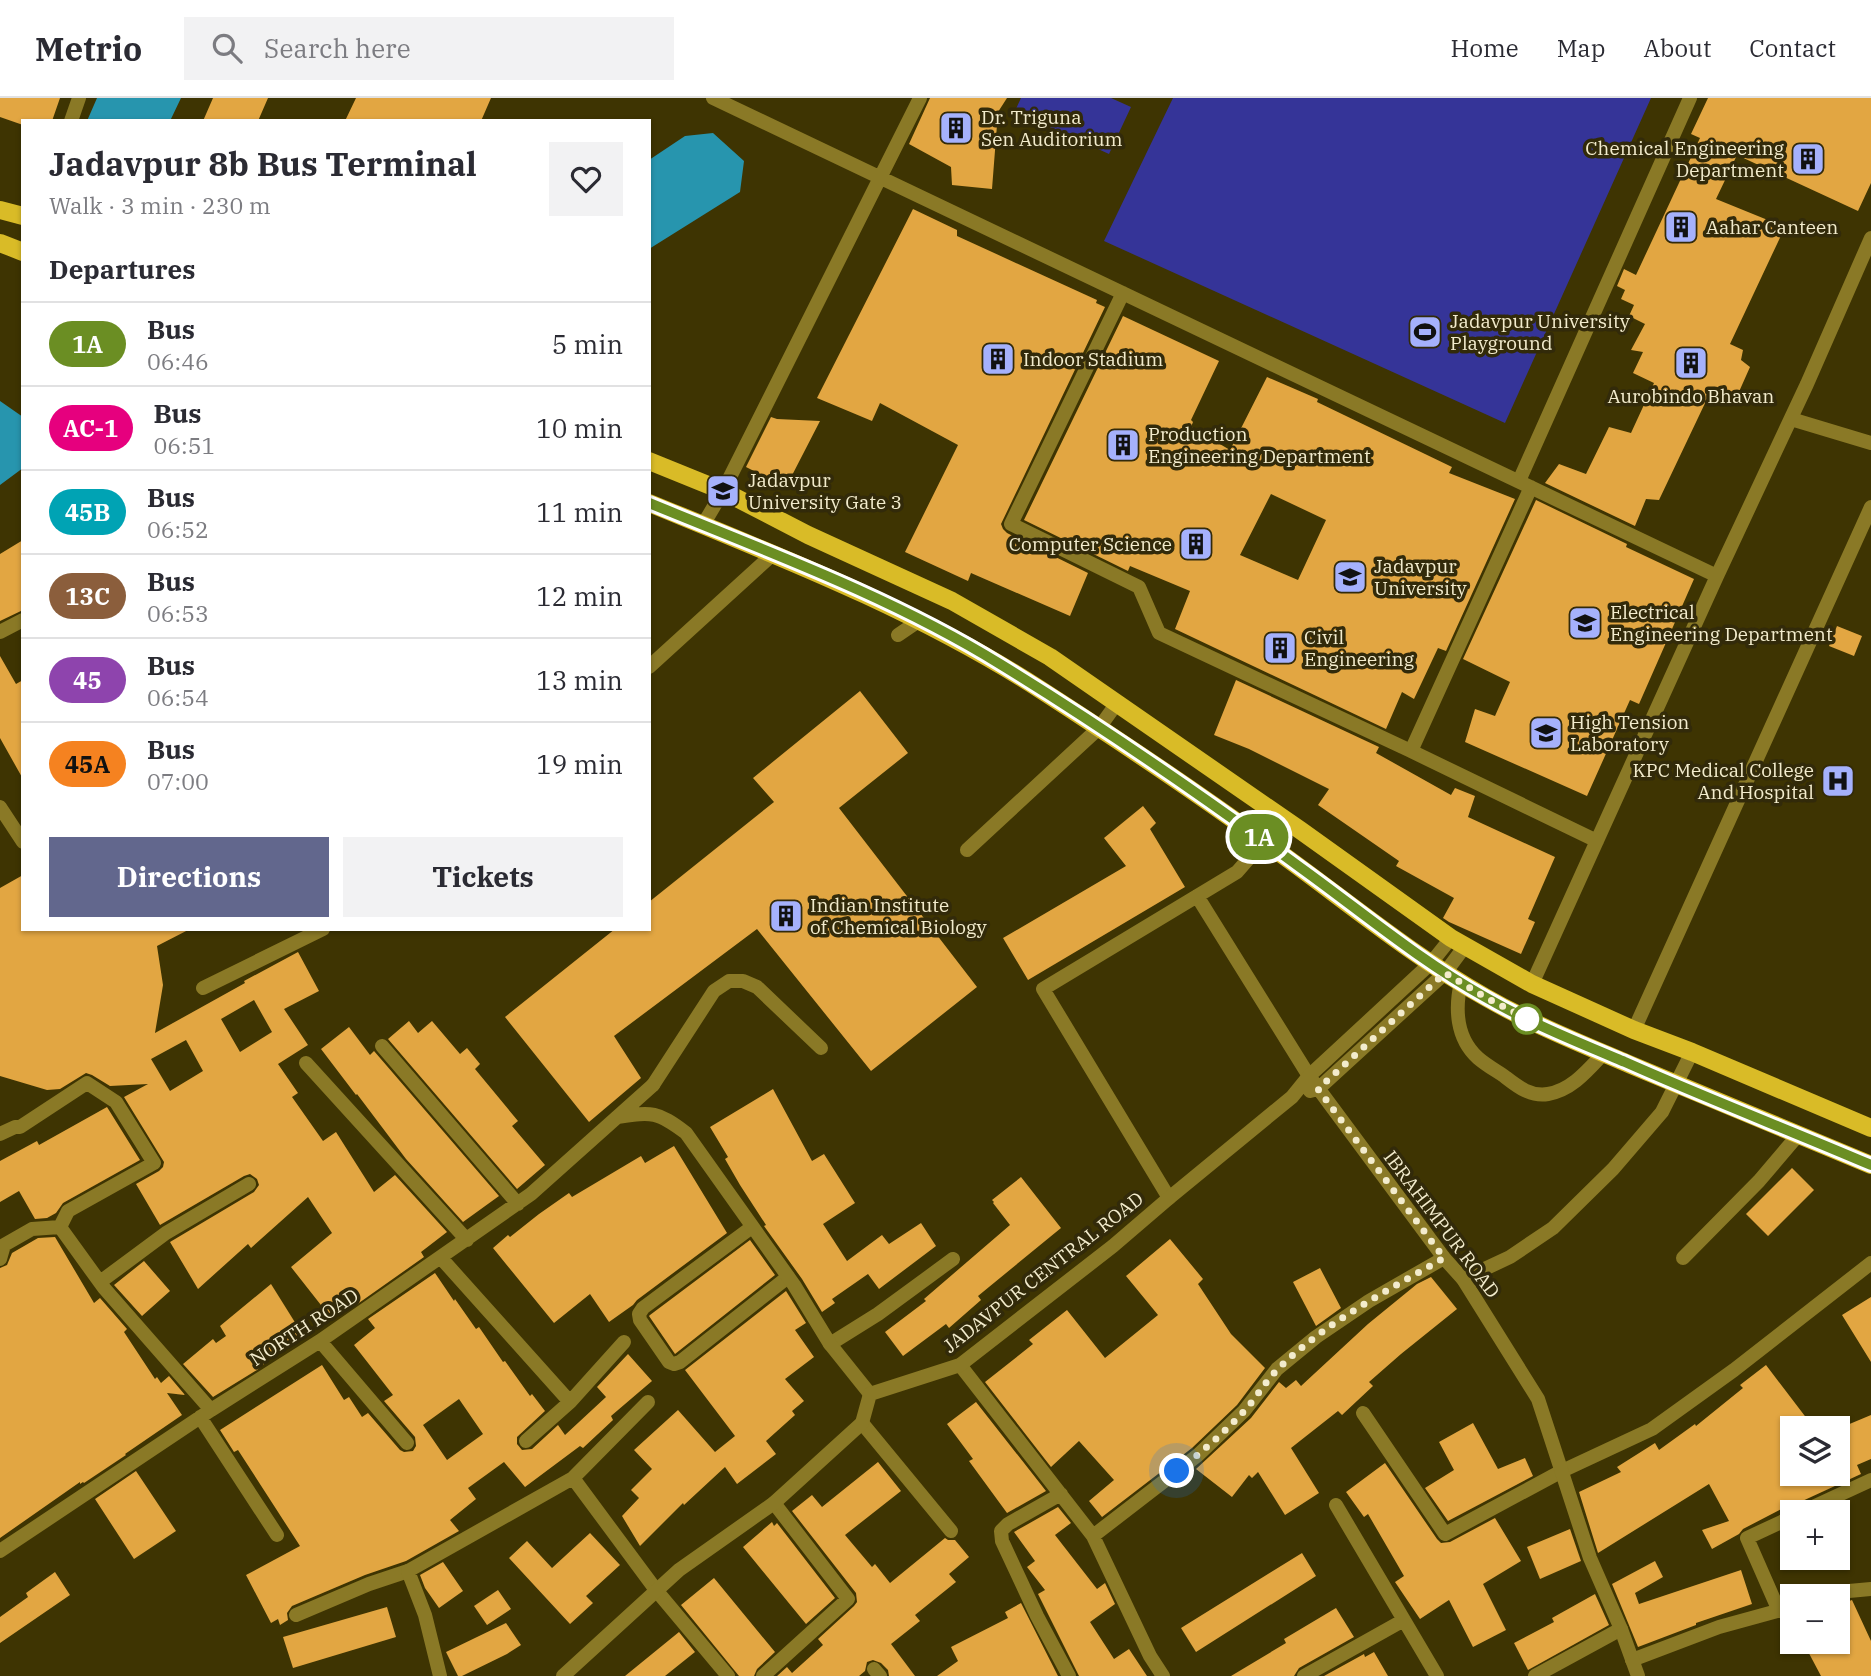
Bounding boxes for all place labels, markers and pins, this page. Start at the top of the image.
place label: Dr. Triguna Sen Auditorium [981,105,1123,151]
building icon: Dr. Triguna Sen Auditorium [937,109,975,147]
place label: Chemical Engineering Department [1585,136,1785,182]
building icon: Chemical Engineering Department [1789,140,1827,178]
building icon: Aahar Canteen [1662,208,1700,246]
place label: Aahar Canteen [1706,215,1838,239]
place label: Jadavpur University Playground [1450,309,1631,355]
sports icon: Jadavpur University Playground [1406,313,1444,351]
building icon: Indoor Stadium [979,340,1017,378]
building icon: Aurobindo Bhavan [1672,344,1710,382]
place label: Indoor Stadium [1023,347,1163,371]
place label: Aurobindo Bhavan [1608,384,1774,408]
place label: Production Engineering Department [1148,422,1371,468]
building icon: Production Engineering Department [1104,426,1142,464]
place label: Jadavpur University Gate 3 [748,468,902,514]
school or university icon: Jadavpur University Gate 3 [704,472,742,510]
building icon: Computer Science [1177,525,1215,563]
place label: Computer Science [1009,532,1172,556]
place label: Jadavpur University [1374,554,1468,600]
school or university icon: Jadavpur University [1331,558,1369,596]
place label: Electrical Engineering Department [1610,600,1833,646]
school or university icon: Electrical Engineering Department [1566,604,1604,642]
place label: Civil Engineering [1304,625,1415,671]
building icon: Civil Engineering [1261,629,1299,667]
place label: High Tension Laboratory [1570,710,1690,756]
school or university icon: High Tension Laboratory [1527,714,1565,752]
place label: KPC Medical College And Hospital [1632,758,1814,804]
hospital icon: KPC Medical College And Hospital [1819,762,1857,800]
place label: Indian Institute of Chemical Biology [810,893,988,939]
building icon: Indian Institute of Chemical Biology [767,897,805,935]
unlabelled marker [1512,1004,1542,1034]

